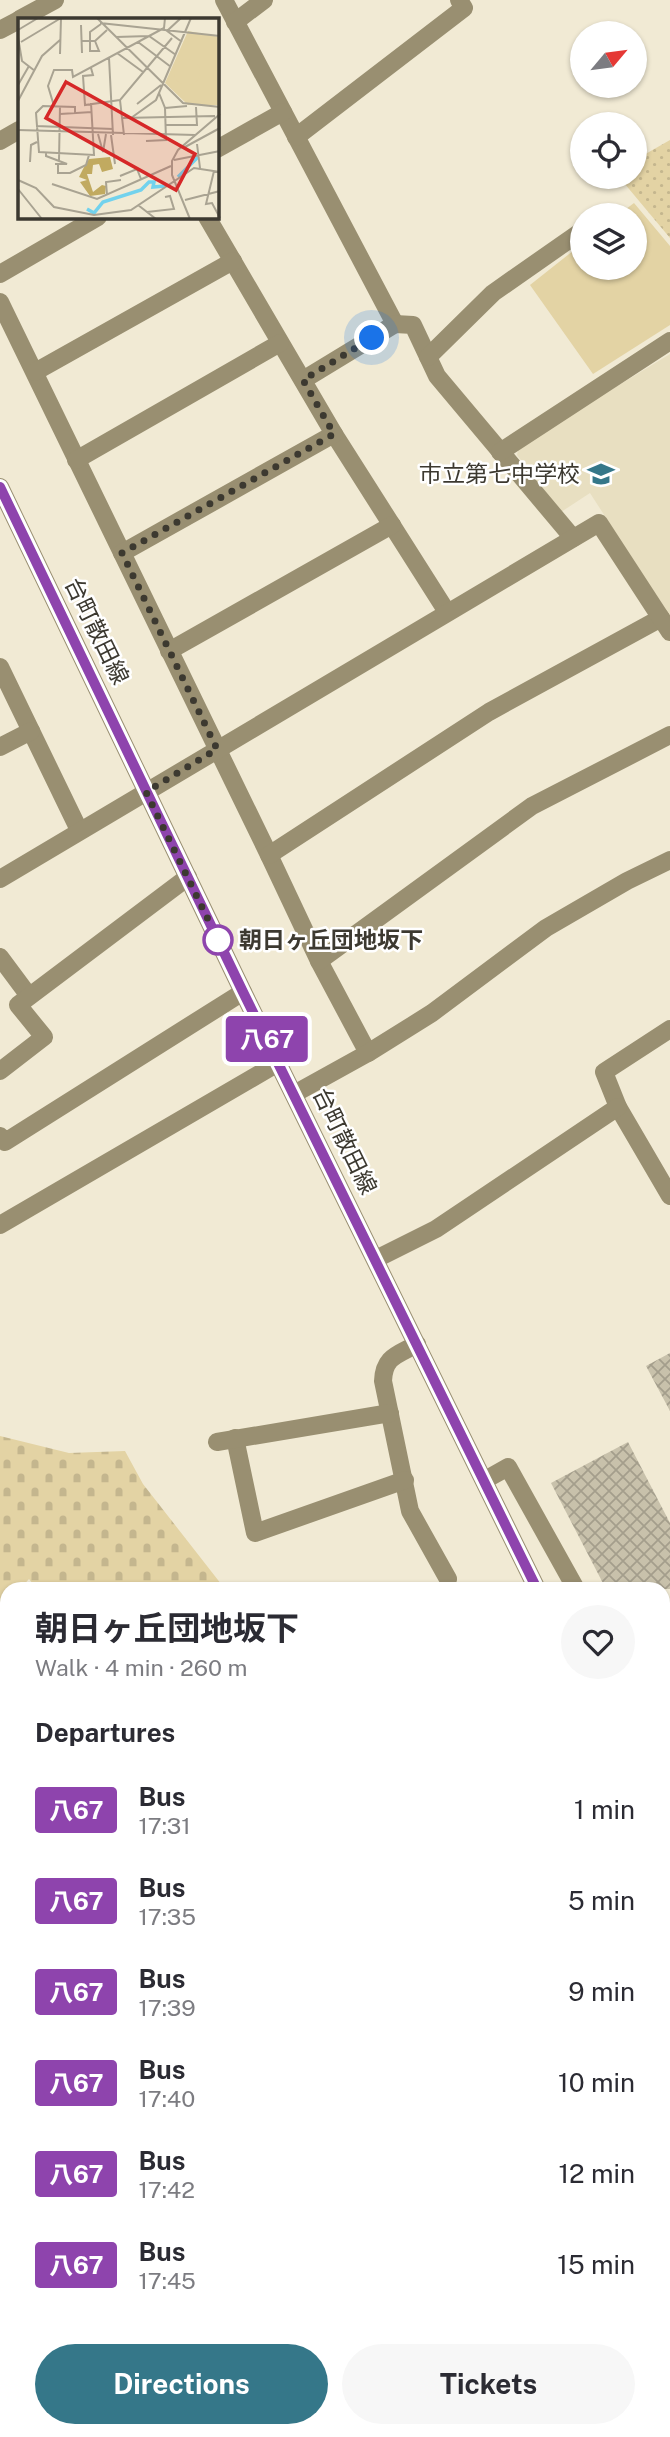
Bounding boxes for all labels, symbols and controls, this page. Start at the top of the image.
inset map [18,18,219,219]
north arrow [570,21,648,98]
map controls [570,21,647,280]
button: locate [570,112,647,189]
button: layers [570,203,647,280]
your location [354,320,389,355]
school or university icon: 市立第七中学校 [586,459,616,489]
place label: 市立第七中学校 [419,460,580,487]
street label: 台町散田線 [60,573,135,688]
marker: 朝日ヶ丘団地坂下 [203,925,233,955]
place label: 朝日ヶ丘団地坂下 [239,926,423,953]
line badge: 八67 [227,1016,307,1062]
text: 八67 [240,1025,294,1053]
street label: 台町散田線 [308,1083,383,1198]
button: heart [561,1605,635,1679]
text: 朝日ヶ丘団地坂下 [35,1609,299,1647]
text: Walk · 4 min · 260 m [35,1654,248,1681]
text: Departures [35,1717,175,1748]
text: Bus [138,1781,185,1812]
text: 1 min [574,1794,635,1825]
text: 八67 [49,1796,103,1824]
text: 17:31 [138,1812,191,1839]
text: Bus [138,1872,185,1903]
text: 5 min [568,1885,635,1916]
text: 八67 [49,1887,103,1915]
text: 17:35 [138,1903,196,1930]
text: Bus [138,1963,185,1994]
text: 9 min [568,1976,635,2007]
text: 八67 [49,1978,103,2006]
text: 17:39 [138,1994,196,2021]
text: Bus [138,2054,185,2085]
text: 10 min [558,2067,635,2098]
text: 八67 [49,2069,103,2097]
text: 17:40 [138,2085,195,2112]
text: Bus [138,2145,185,2176]
text: 12 min [559,2158,635,2189]
text: 八67 [49,2160,103,2188]
text: 17:42 [138,2176,195,2203]
text: Bus [138,2236,185,2267]
text: 15 min [557,2249,635,2280]
text: 八67 [49,2251,103,2279]
text: 17:45 [138,2267,196,2294]
button: Directions [35,2344,328,2424]
button: Tickets [342,2344,635,2424]

